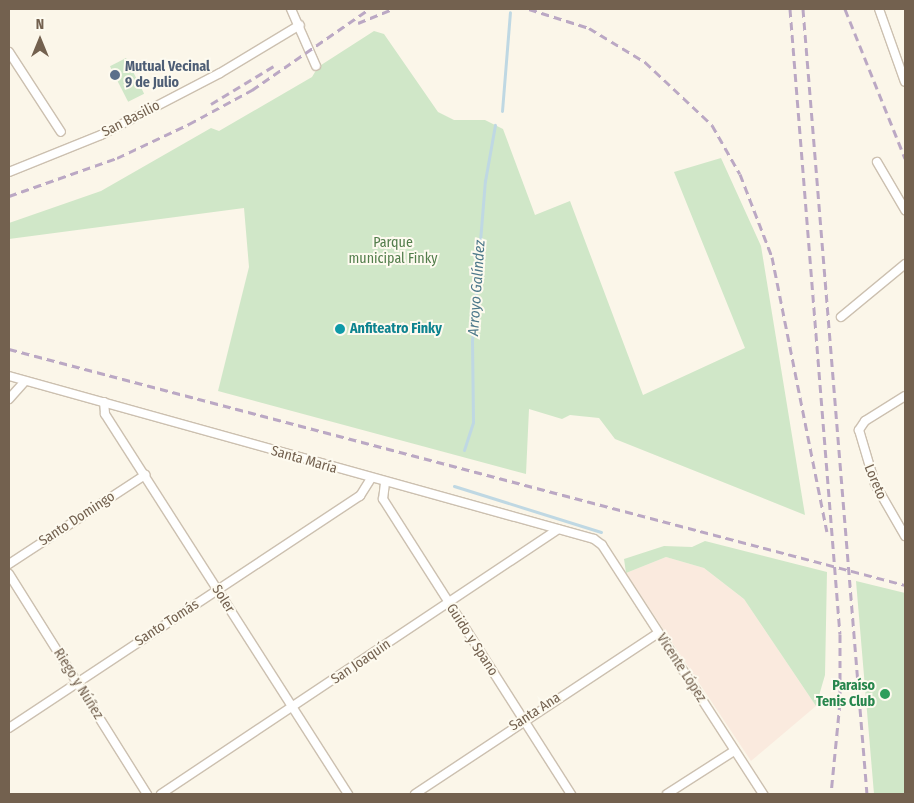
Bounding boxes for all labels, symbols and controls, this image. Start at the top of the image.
north arrow [15,15,65,65]
text: N [36,16,44,33]
place label: Mutual Vecinal 9 de Julio [125,59,210,92]
marker: Mutual Vecinal 9 de Julio [109,69,121,81]
street label: San Basilio [99,97,163,141]
park label: Parque municipal Finky [349,235,437,268]
water label: Arroyo Galíndez [465,239,489,337]
place label: Anfiteatro Finky [350,321,442,337]
marker: Anfiteatro Finky [334,323,346,335]
street label: Santa María [269,443,339,477]
street label: Loreto [860,462,890,502]
street label: Santo Domingo [36,488,118,550]
street label: Soler [208,582,238,616]
street label: Santo Tomás [132,596,202,650]
street label: Guido y Spano [443,601,501,679]
street label: Vicente López [653,631,709,705]
street label: San Joaquín [328,636,394,688]
street label: Riego y Núñez [50,646,106,722]
place label: Paraíso Tenis Club [816,678,875,710]
marker: Paraíso Tenis Club [879,688,891,700]
street label: Santa Ana [506,689,564,735]

